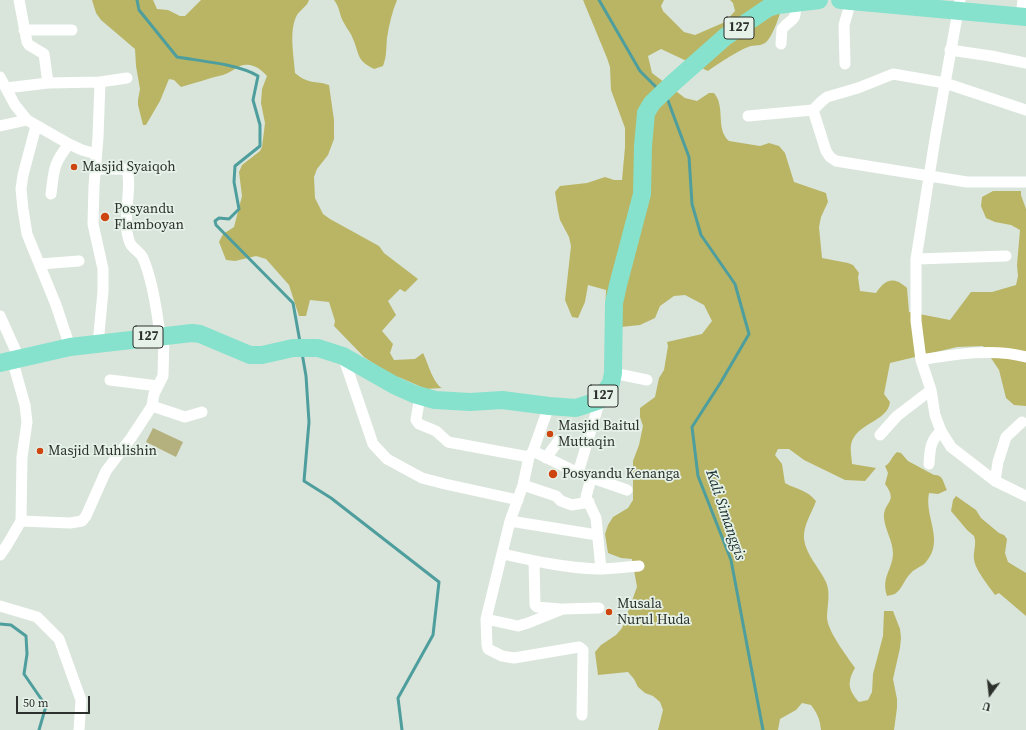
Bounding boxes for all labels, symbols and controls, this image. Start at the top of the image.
road number: 127 [724,17,754,39]
place label: Masjid Syaiqoh [82,159,176,175]
marker: Masjid Syaiqoh [69,162,79,172]
place label: Posyandu Flamboyan [114,201,184,234]
marker: Posyandu Flamboyan [99,211,111,223]
road number: 127 [133,326,163,348]
road number: 127 [588,385,618,407]
place label: Masjid Baitul Muttaqin [558,418,640,450]
marker: Masjid Baitul Muttaqin [545,429,555,439]
place label: Masjid Muhlishin [48,443,157,459]
marker: Masjid Muhlishin [35,446,45,456]
place label: Posyandu Kenanga [562,466,680,482]
water label: Kali Simanggis [701,467,749,563]
marker: Posyandu Kenanga [547,468,559,480]
place label: Musala Nurul Huda [617,596,690,628]
marker: Musala Nurul Huda [604,607,614,617]
north arrow [970,674,1010,714]
scale bar [18,688,92,714]
text: 50 m [23,695,49,711]
text: U [981,698,993,714]

